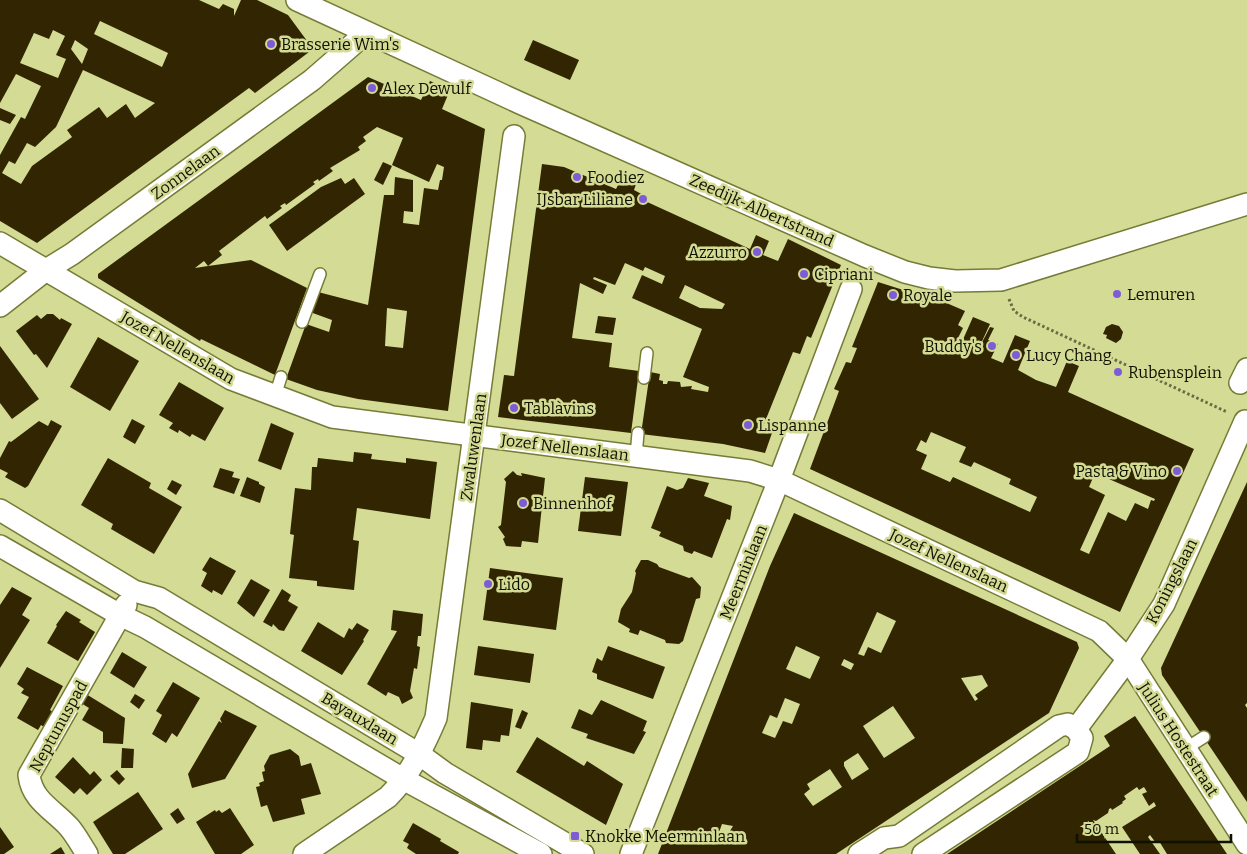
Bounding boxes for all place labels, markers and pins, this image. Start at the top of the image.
place label: Brasserie Wim's [281,35,399,54]
marker: Brasserie Wim's [265,38,277,50]
place label: Alex Dewulf [382,79,472,98]
marker: Alex Dewulf [366,82,378,94]
place label: Foodiez [587,168,645,187]
marker: Foodiez [571,171,583,183]
place label: IJsbar Liliane [536,190,633,209]
marker: IJsbar Liliane [637,193,649,205]
place label: Azzurro [688,243,747,262]
marker: Azzurro [751,246,763,258]
place label: Cipriani [814,265,873,284]
marker: Cipriani [798,268,810,280]
place label: Lemuren [1127,285,1195,304]
place label: Royale [903,286,952,305]
marker: Lemuren [1111,288,1123,300]
marker: Royale [887,289,899,301]
place label: Buddy's [924,337,982,356]
marker: Buddy's [986,340,998,352]
place label: Lucy Chang [1026,346,1112,365]
marker: Lucy Chang [1010,349,1022,361]
place label: Rubensplein [1128,363,1222,382]
marker: Rubensplein [1112,366,1124,378]
place label: Tablàvins [524,399,594,418]
marker: Tablàvins [508,402,520,414]
place label: Lispanne [758,416,826,435]
marker: Lispanne [742,419,754,431]
place label: Pasta & Vino [1075,462,1167,481]
marker: Pasta & Vino [1171,465,1183,477]
place label: Binnenhof [533,494,613,513]
marker: Binnenhof [517,497,529,509]
place label: Lido [498,575,530,594]
marker: Lido [482,578,494,590]
place label: Knokke Meerminlaan [585,827,745,846]
marker: Knokke Meerminlaan [569,830,581,842]

